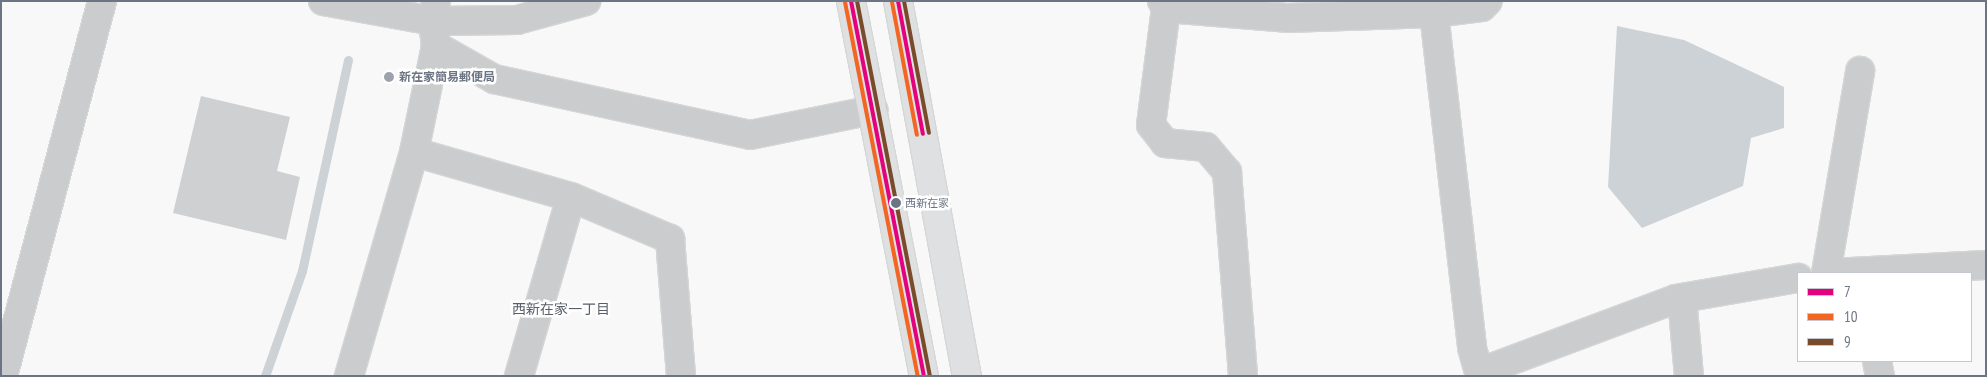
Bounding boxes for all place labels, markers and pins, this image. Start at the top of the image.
place label: 新在家簡易郵便局 [399,70,495,84]
marker: 新在家簡易郵便局 [383,71,395,83]
place label: 西新在家 [905,196,949,210]
marker: 西新在家 [891,198,901,208]

